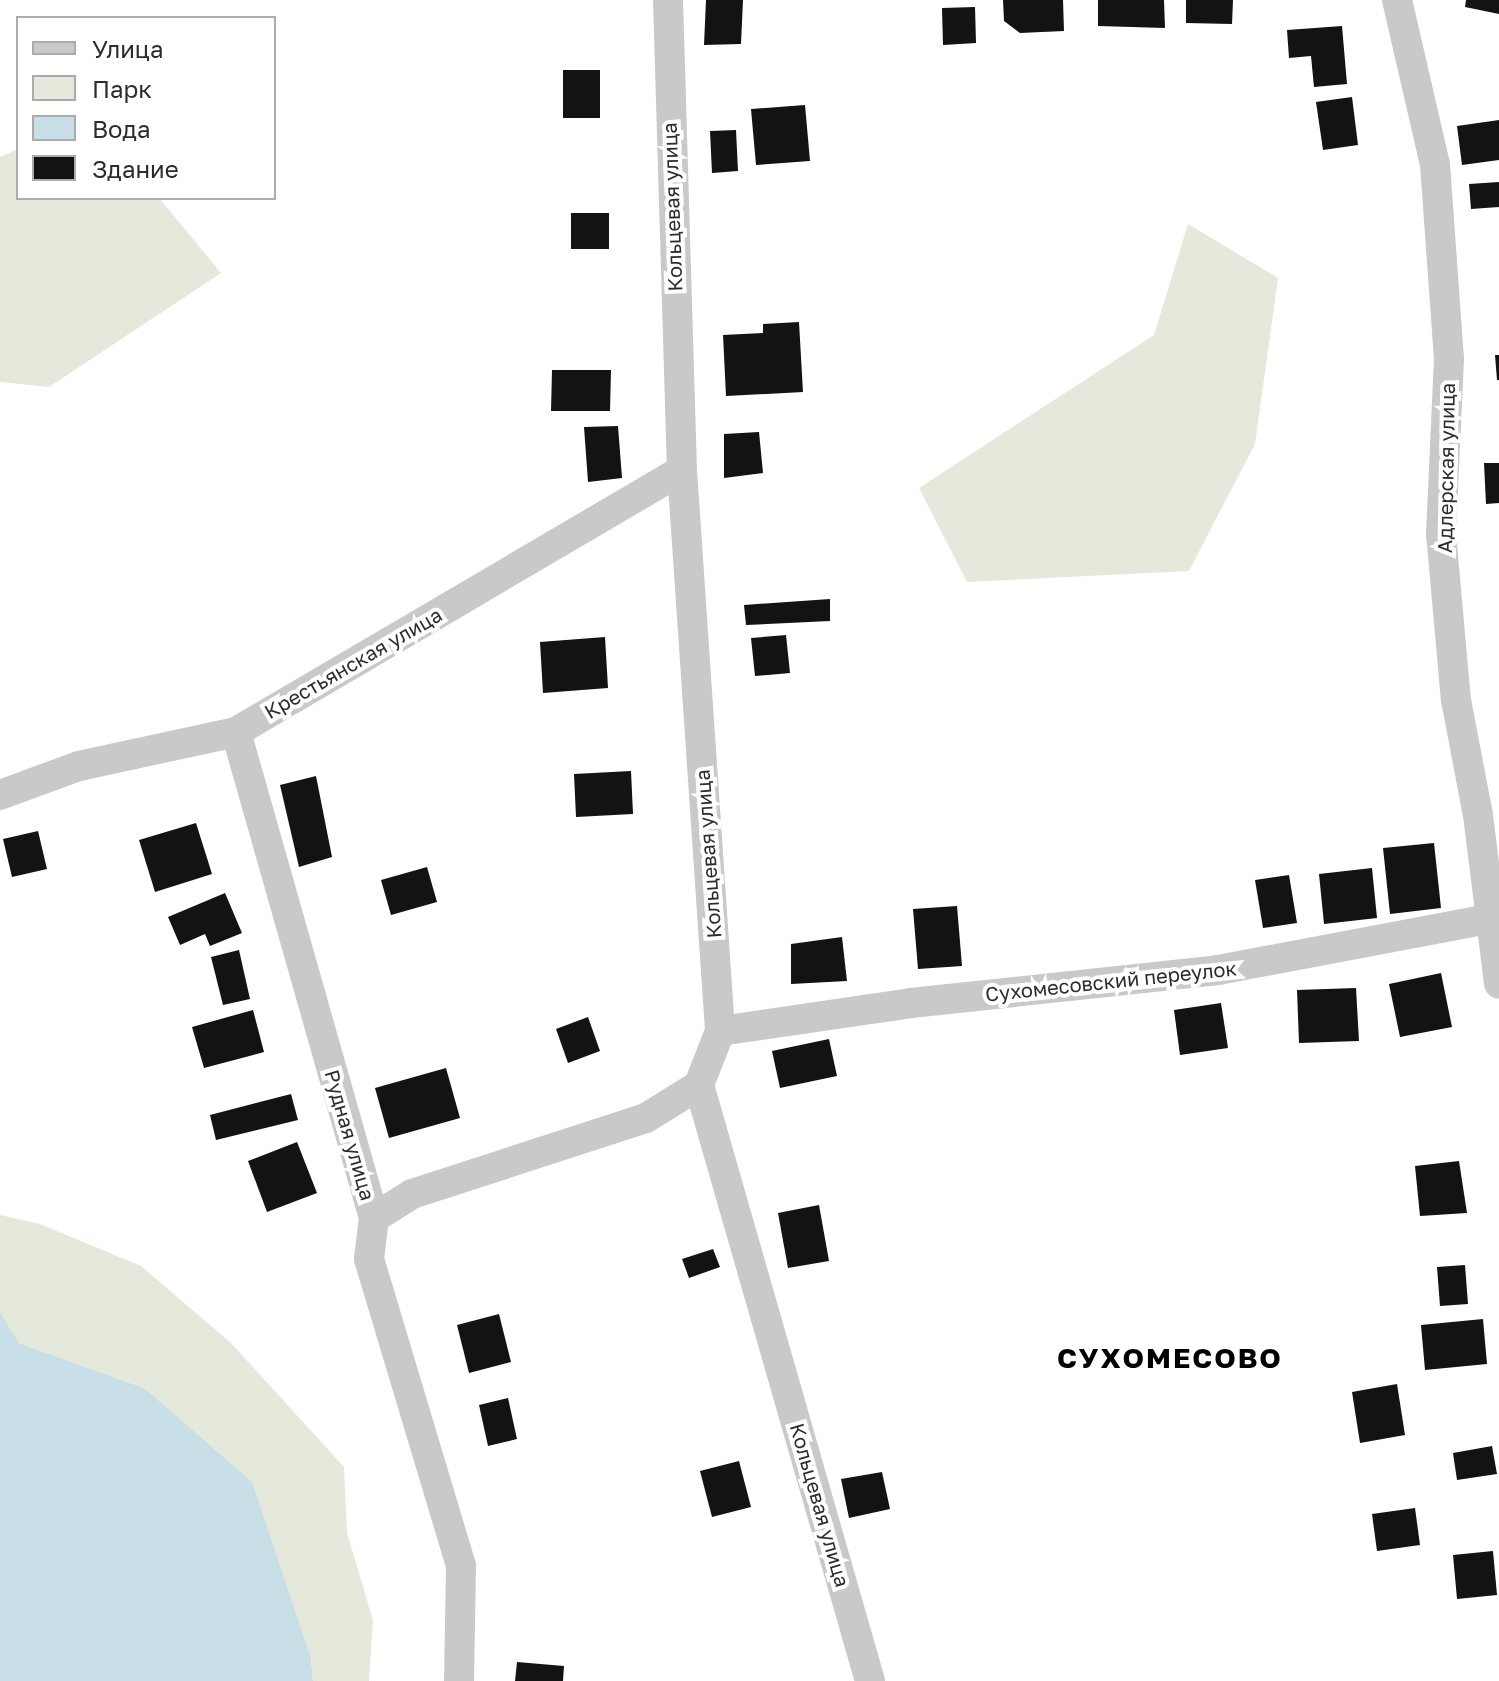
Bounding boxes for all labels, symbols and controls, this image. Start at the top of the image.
legend [16,16,276,200]
text: Улица [92,34,164,63]
text: Парк [92,74,152,103]
text: Вода [92,114,151,143]
street label: Кольцевая улица [657,122,687,292]
text: Здание [92,154,179,183]
street label: Адлерская улица [1433,383,1459,553]
street label: Крестьянская улица [260,602,446,724]
street label: Кольцевая улица [690,769,726,939]
street label: Сухомесовский переулок [984,956,1238,1006]
street label: Рудная улица [320,1067,380,1203]
district label: СУХОМЕСОВО [1057,1341,1283,1375]
street label: Кольцевая улица [785,1420,855,1590]

